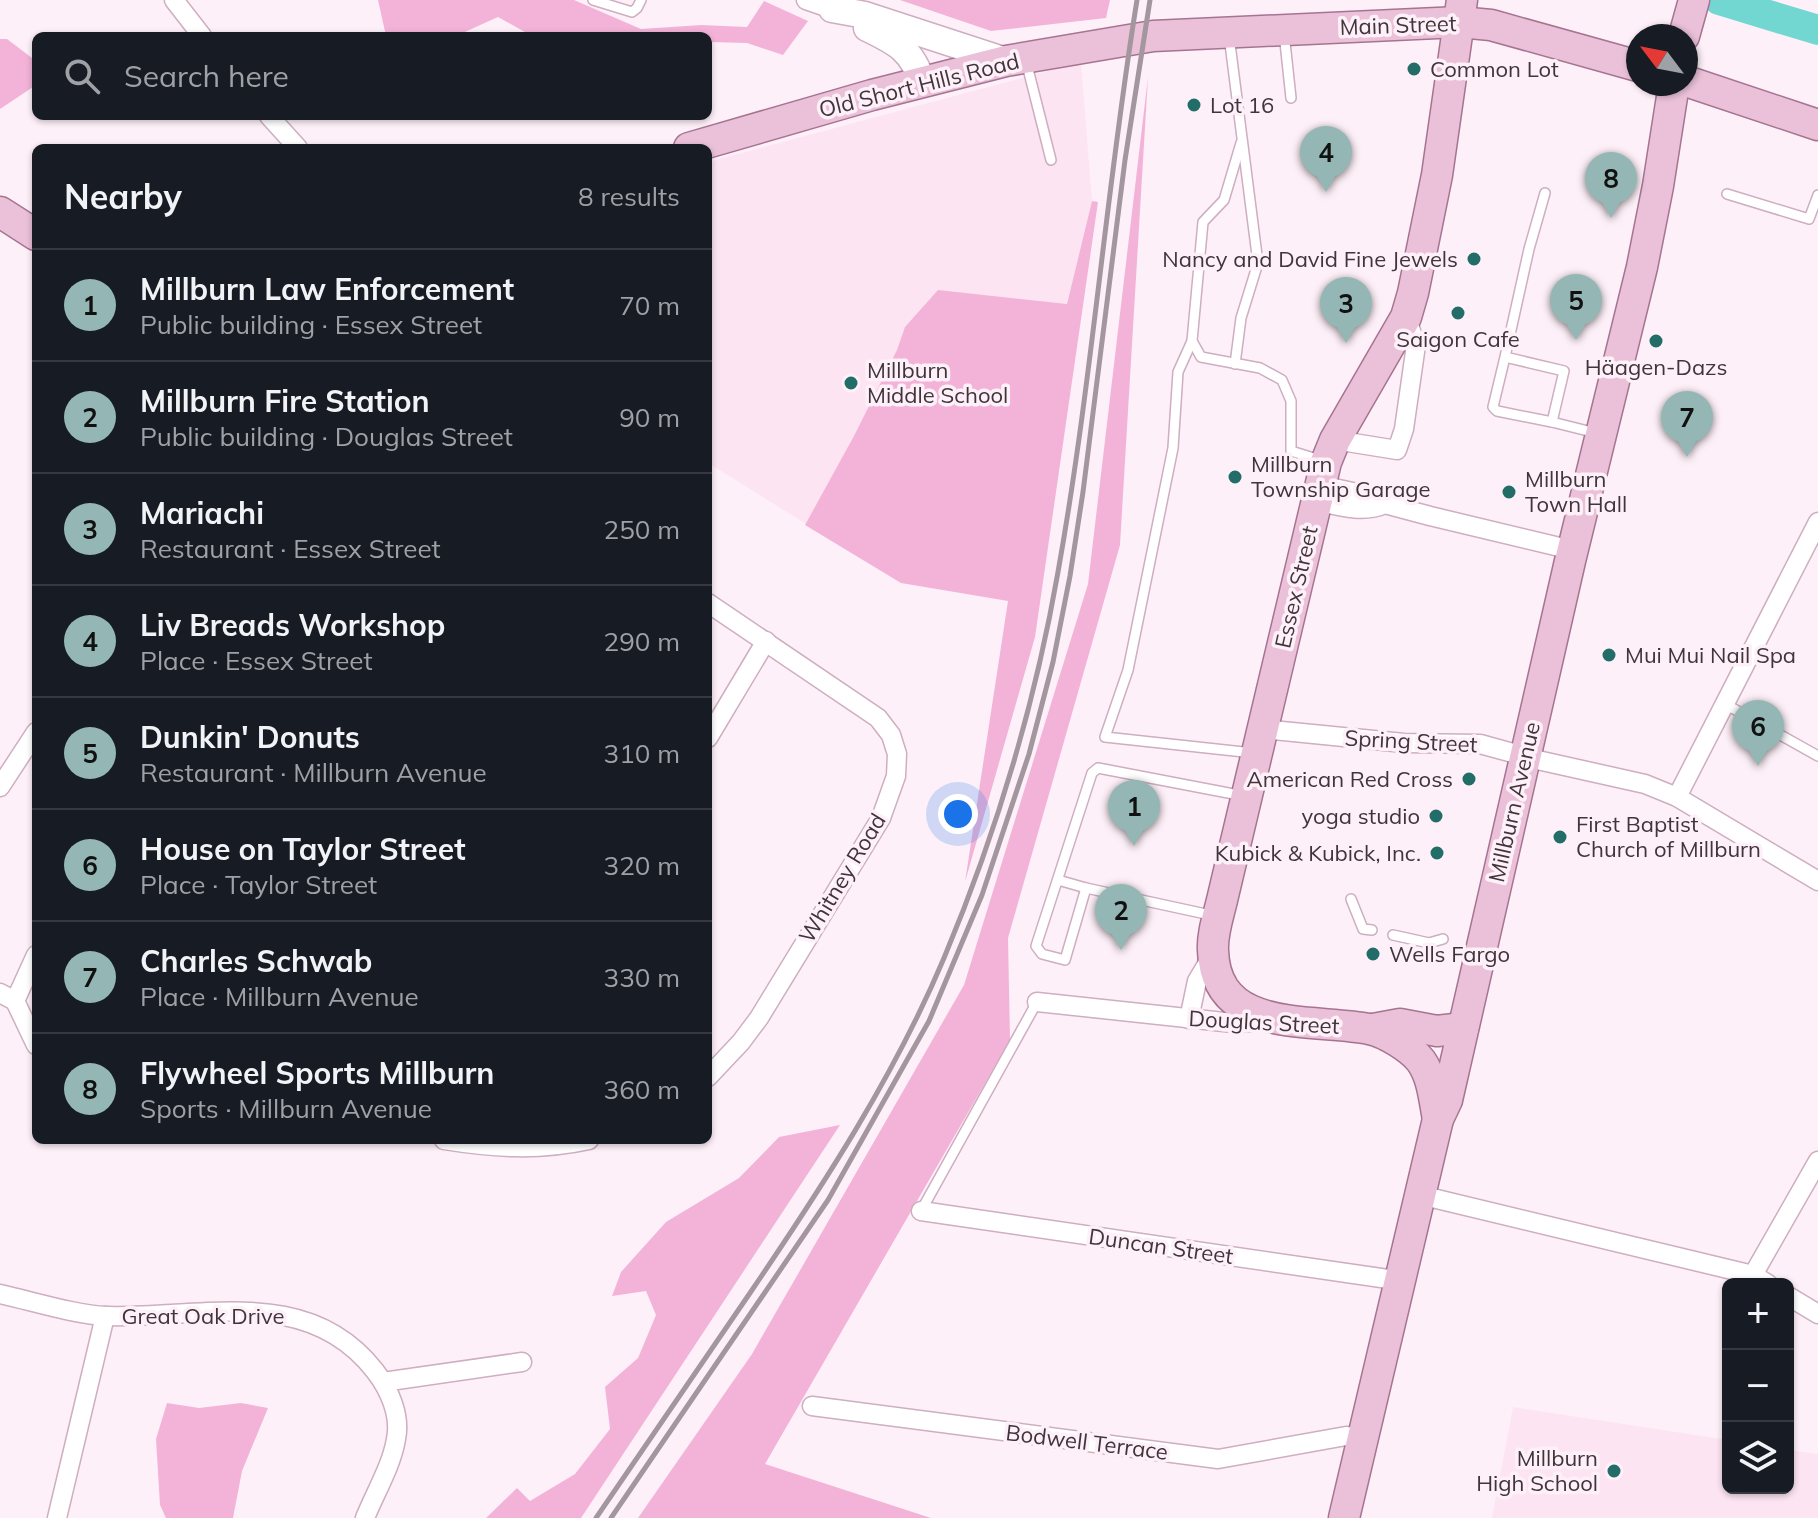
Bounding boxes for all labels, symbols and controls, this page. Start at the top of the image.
street label: Main Street [1339,9,1457,41]
north arrow [1626,24,1698,96]
search box [32,32,712,120]
street label: Old Short Hills Road [816,47,1022,123]
icon: search [60,54,104,98]
place label: Common Lot [1430,55,1559,83]
text: Search here [124,57,289,95]
marker: Common Lot [1405,60,1423,78]
place label: Lot 16 [1210,91,1274,119]
marker: Lot 16 [1185,96,1203,114]
pin: 4 [1300,126,1352,192]
pin: 8 [1585,152,1637,218]
text: Nearby [64,175,182,218]
text: 8 results [578,180,680,213]
place label: Nancy and David Fine Jewels [1162,245,1458,273]
marker: Nancy and David Fine Jewels [1465,250,1483,268]
text: Millburn Law Enforcement [140,270,514,308]
pin: 5 [1550,274,1602,340]
pin: 3 [1320,277,1372,343]
text: 1 [82,289,98,322]
text: 70 m [619,289,680,322]
marker: Saigon Cafe [1449,304,1467,322]
text: Public building · Essex Street [140,308,482,341]
place label: Saigon Cafe [1396,325,1520,353]
marker: Häagen-Dazs [1647,332,1665,350]
place label: Häagen-Dazs [1585,353,1727,381]
place label: Millburn Middle School [867,356,1008,409]
marker: Millburn Middle School [842,374,860,392]
text: Millburn Fire Station [140,382,430,420]
pin: 7 [1661,391,1713,457]
text: 2 [82,401,98,434]
text: 90 m [619,401,680,434]
text: Public building · Douglas Street [140,420,513,453]
place label: Millburn Township Garage [1251,450,1431,503]
place label: Millburn Town Hall [1525,465,1627,518]
marker: Millburn Township Garage [1226,468,1244,486]
marker: Millburn Town Hall [1500,483,1518,501]
text: Mariachi [140,494,264,532]
text: 3 [82,513,98,546]
text: 250 m [604,513,680,546]
street label: Essex Street [1268,523,1324,651]
text: Restaurant · Essex Street [140,532,441,565]
text: Liv Breads Workshop [140,606,445,644]
text: 4 [82,625,98,658]
text: 290 m [604,625,680,658]
place label: Mui Mui Nail Spa [1625,641,1796,669]
text: Place · Essex Street [140,644,373,677]
marker: Mui Mui Nail Spa [1600,646,1618,664]
pin: 6 [1732,700,1784,766]
text: Dunkin' Donuts [140,718,360,756]
street label: Millburn Avenue [1482,719,1546,885]
street label: Spring Street [1344,724,1478,758]
text: 5 [82,737,98,770]
text: 310 m [604,737,680,770]
text: Restaurant · Millburn Avenue [140,756,487,789]
place label: American Red Cross [1247,765,1453,793]
marker: American Red Cross [1460,770,1478,788]
pin: 1 [1108,780,1160,846]
your location [938,794,978,834]
place label: yoga studio [1302,802,1420,830]
marker: yoga studio [1427,807,1445,825]
street label: Whitney Road [792,808,892,948]
place label: First Baptist Church of Millburn [1576,810,1761,863]
marker: First Baptist Church of Millburn [1551,828,1569,846]
text: House on Taylor Street [140,830,466,868]
place label: Kubick & Kubick, Inc. [1215,839,1421,867]
marker: Kubick & Kubick, Inc. [1428,844,1446,862]
text: 6 [82,849,98,882]
text: 320 m [604,849,680,882]
text: Place · Taylor Street [140,868,377,901]
pin: 2 [1095,884,1147,950]
place label: Wells Fargo [1389,940,1510,968]
text: Charles Schwab [140,942,372,980]
marker: Wells Fargo [1364,945,1382,963]
text: 7 [82,961,98,994]
text: 330 m [604,961,680,994]
text: Place · Millburn Avenue [140,980,419,1013]
street label: Douglas Street [1188,1004,1340,1040]
text: Flywheel Sports Millburn [140,1054,494,1092]
text: 8 [82,1073,98,1106]
text: 360 m [604,1073,680,1106]
text: Sports · Millburn Avenue [140,1092,432,1125]
street label: Duncan Street [1087,1222,1235,1270]
map controls [1722,1278,1794,1494]
button: + [1722,1278,1794,1350]
street label: Great Oak Drive [122,1302,284,1330]
button: − [1722,1350,1794,1422]
street label: Bodwell Terrace [1004,1418,1170,1466]
button: layers [1722,1422,1794,1494]
place label: Millburn High School [1476,1444,1598,1497]
marker: Millburn High School [1605,1462,1623,1480]

